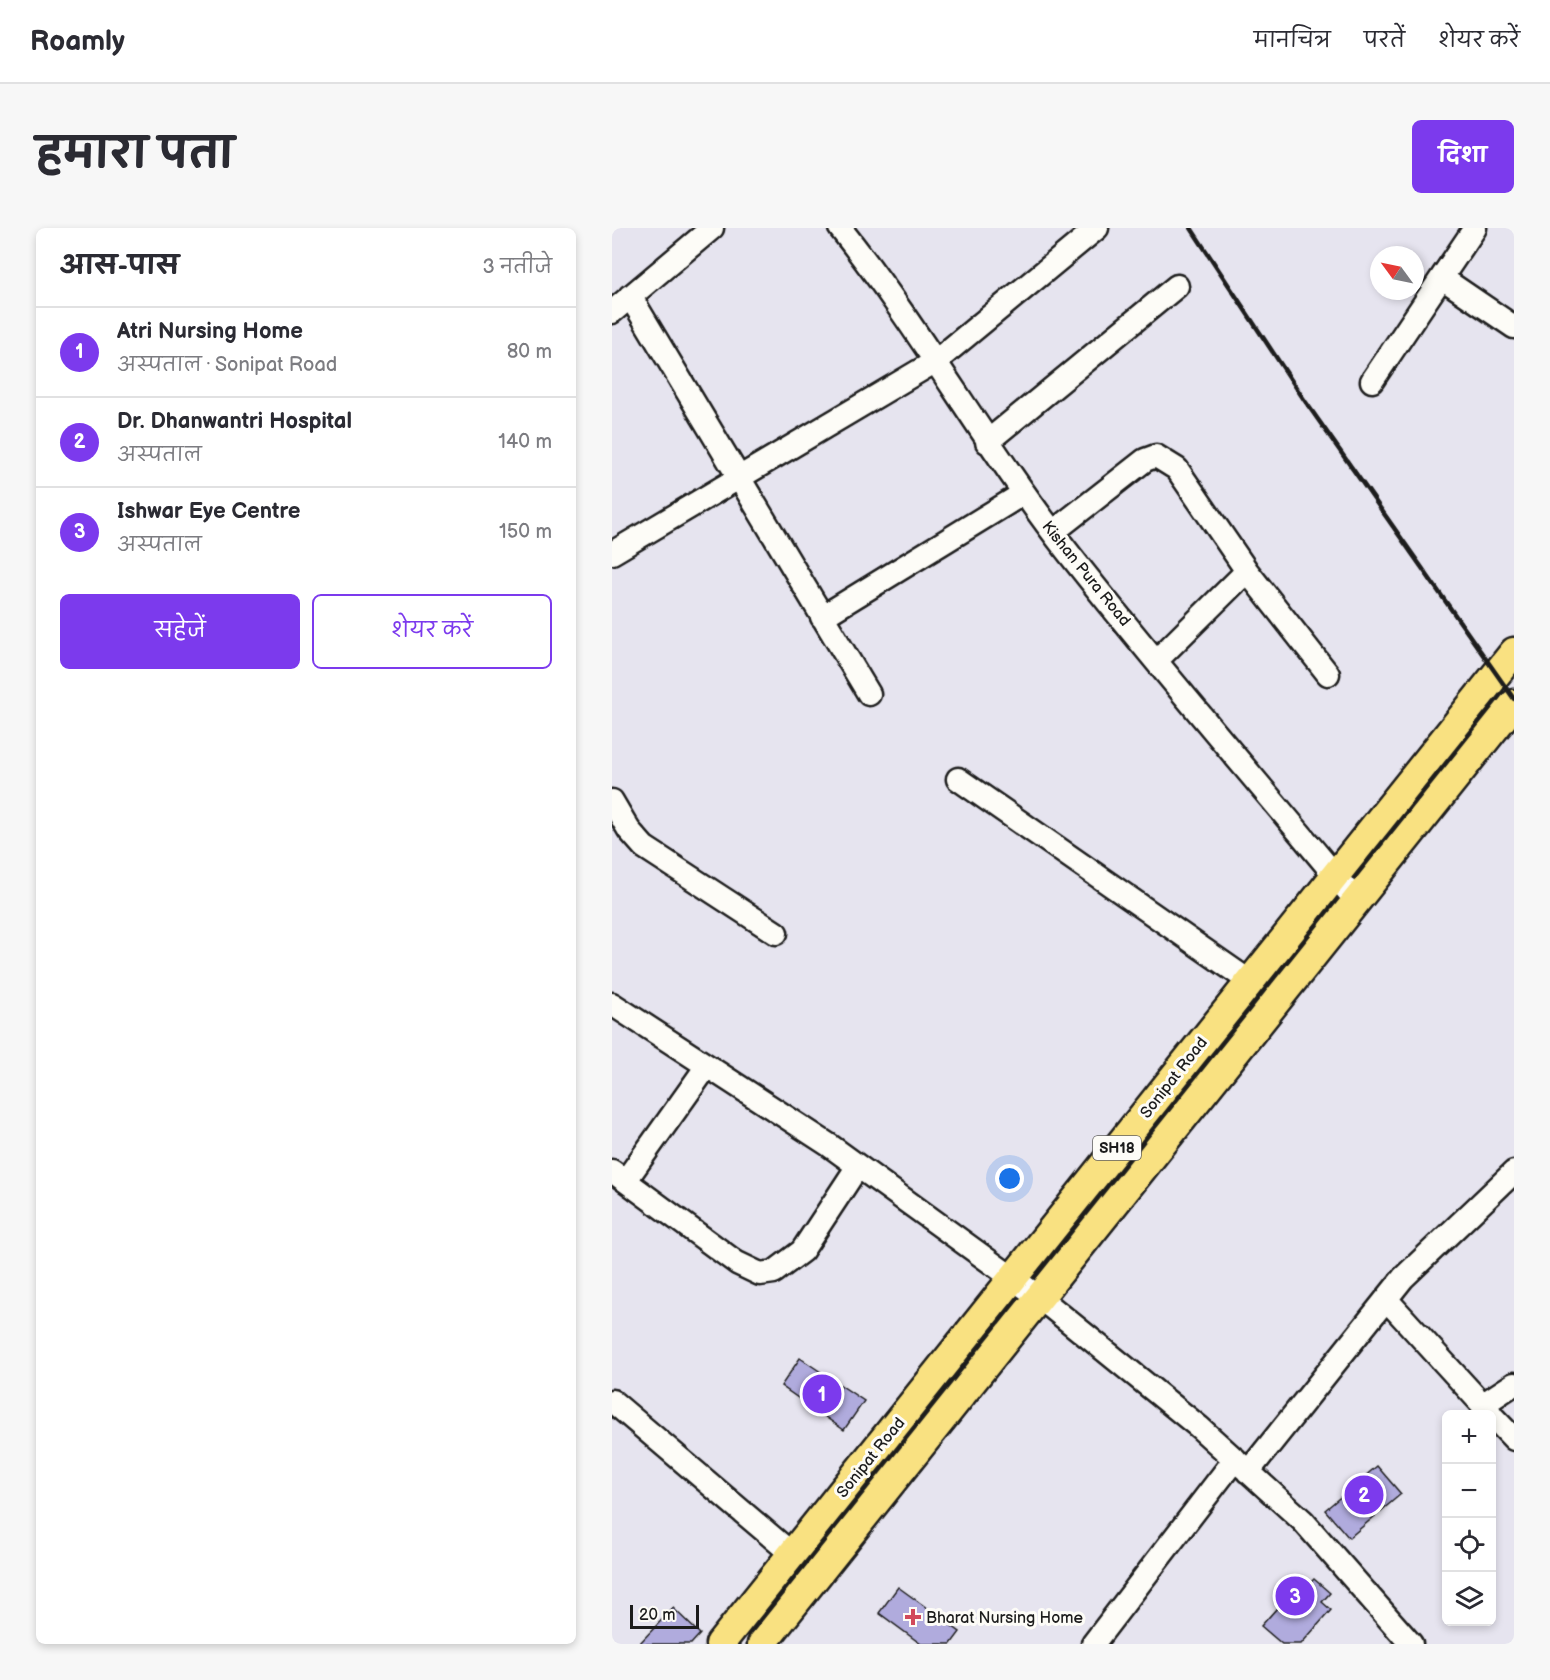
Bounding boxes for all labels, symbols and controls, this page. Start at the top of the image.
text: Roamly [30,25,125,58]
text: मानचित्र [1254,28,1331,53]
text: परतें [1364,28,1405,53]
text: शेयर करें [1438,28,1520,53]
button: दिशा [1412,120,1514,193]
text: हमारा पता [36,129,234,180]
north arrow [1370,246,1424,300]
text: आस-पास [60,251,179,282]
text: 3 नतीजे [482,255,552,279]
text: Atri Nursing Home [117,318,303,345]
text: 1 [75,340,84,364]
text: 80 m [507,340,552,364]
text: अस्पताल · Sonipat Road [117,353,337,377]
text: Dr. Dhanwantri Hospital [117,408,352,435]
text: 2 [74,430,85,454]
text: 140 m [498,430,552,454]
text: अस्पताल [117,443,202,467]
text: Ishwar Eye Centre [117,498,300,525]
street label: Kishan Pura Road [1038,518,1134,630]
text: 3 [74,520,85,544]
text: 150 m [499,520,552,544]
text: अस्पताल [117,533,202,557]
button: सहेजें [60,594,300,669]
button: शेयर करें [312,594,552,669]
street label: Sonipat Road [1137,1034,1212,1122]
road number: SH18 [1093,1136,1141,1160]
your location [995,1164,1024,1193]
pin: 1 [802,1372,842,1416]
map controls [1442,1410,1496,1626]
button: + [1442,1410,1496,1464]
street label: Sonipat Road [833,1414,909,1502]
button: − [1442,1464,1496,1518]
pin: 2 [1344,1472,1383,1518]
button: locate [1442,1518,1496,1572]
button: layers [1442,1572,1496,1626]
pin: 3 [1276,1574,1314,1618]
scale bar [630,1602,699,1630]
text: 20 m [639,1606,675,1625]
marker: Bharat Nursing Home [904,1608,922,1626]
place label: Bharat Nursing Home [926,1609,1084,1628]

